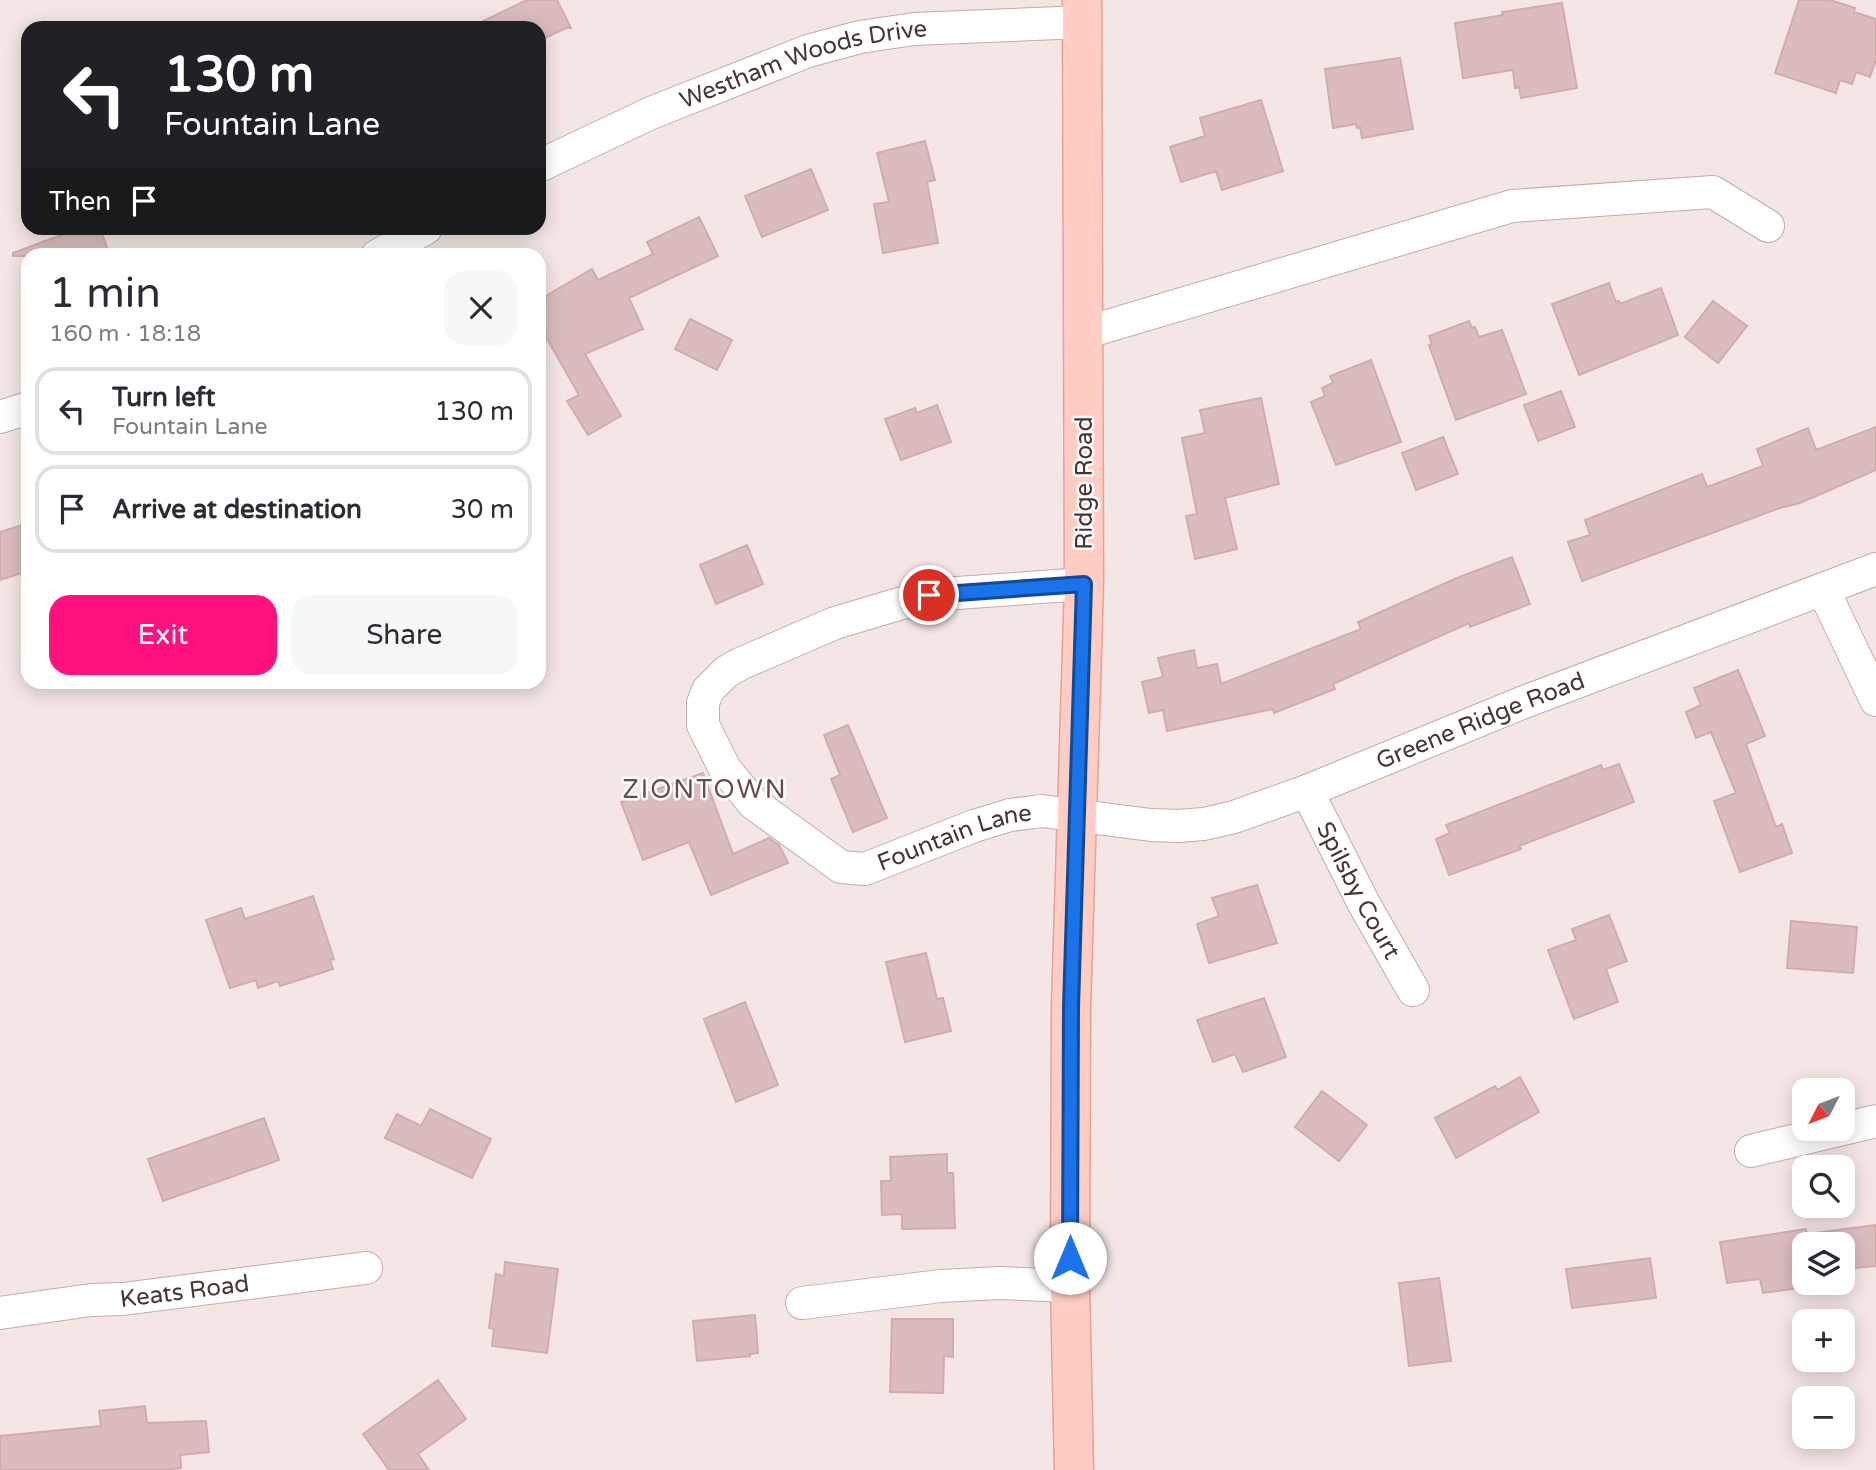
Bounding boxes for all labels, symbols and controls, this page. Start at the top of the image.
street label: Westham Woods Drive [676,14,928,115]
text: 130 m [164,46,314,105]
icon: left [49,49,140,140]
text: Fountain Lane [164,106,380,144]
icon: arrive [125,182,163,220]
text: Then [49,186,111,217]
text: 1 min [49,268,161,319]
button: close [444,271,518,345]
text: 160 m · 18:18 [49,320,201,348]
text: Turn left [112,382,215,413]
icon: left [53,392,91,430]
text: 130 m [434,396,514,427]
text: Fountain Lane [112,413,267,441]
street label: Ridge Road [1070,416,1099,550]
icon: arrive [53,490,91,528]
text: Arrive at destination [112,494,362,525]
text: 30 m [451,494,514,525]
pin [899,565,959,625]
icon: arrive [910,576,948,614]
button: Exit [49,595,277,675]
button: Share [291,595,518,675]
street label: Greene Ridge Road [1372,666,1589,776]
district label: ZIONTOWN [622,774,788,805]
street label: Fountain Lane [873,798,1033,878]
street label: Spilsby Court [1310,817,1406,964]
north arrow [1792,1078,1855,1141]
map controls [1792,1078,1855,1449]
button: search [1792,1155,1855,1218]
position arrow [1033,1221,1107,1295]
button: layers [1792,1232,1855,1295]
street label: Keats Road [118,1269,251,1314]
button: + [1792,1309,1855,1372]
button: − [1792,1386,1855,1449]

